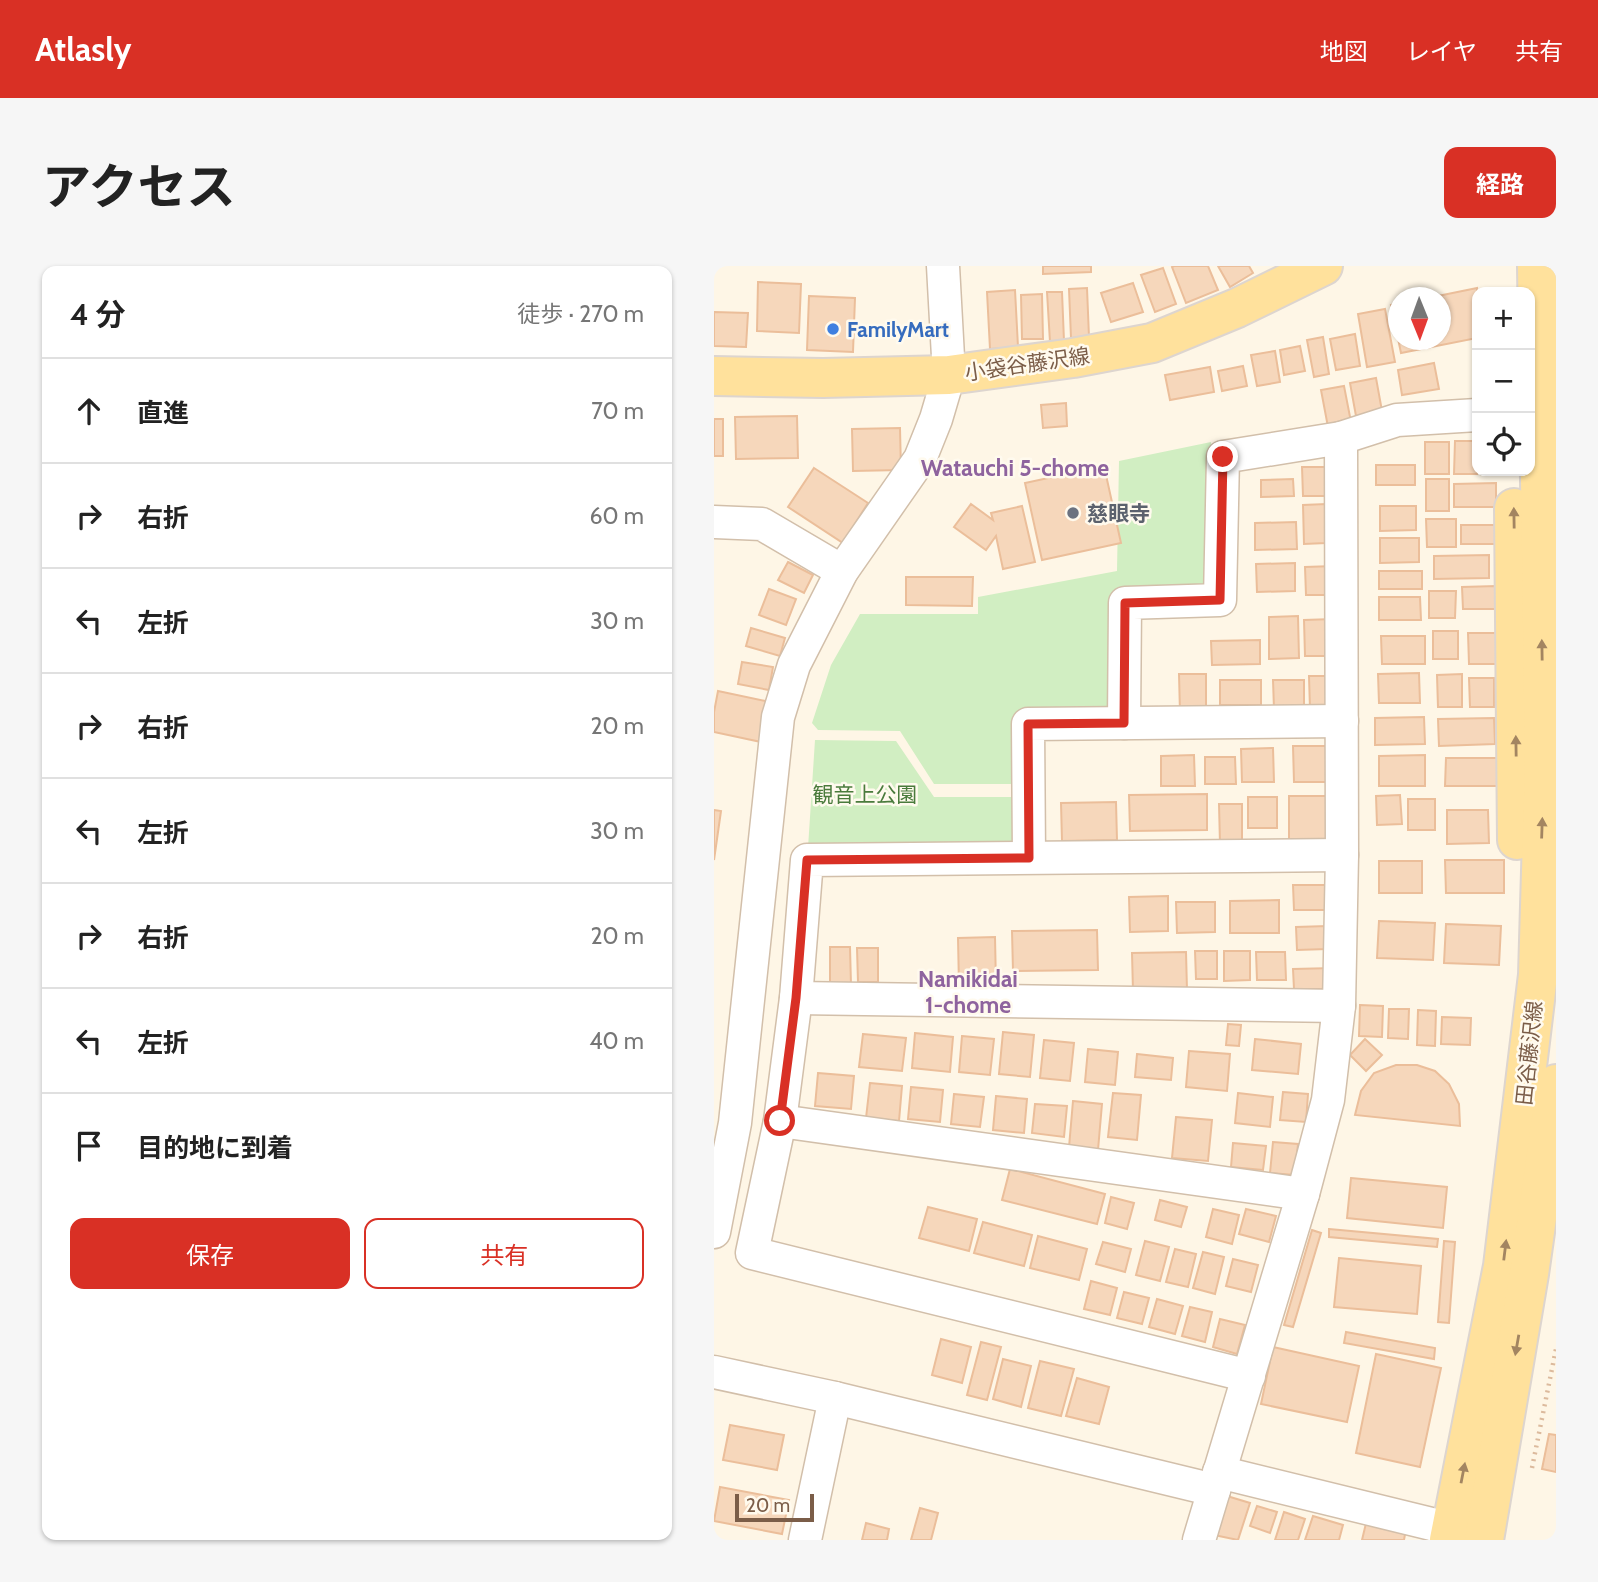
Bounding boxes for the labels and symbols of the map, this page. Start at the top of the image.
north arrow [1388,287,1451,350]
place label: FamilyMart [847,317,949,342]
marker: FamilyMart [825,321,841,337]
street label: 小袋谷藤沢線 [963,343,1091,385]
route end [1207,441,1238,472]
district label: Watauchi 5-chome [921,454,1109,482]
place label: 慈眼寺 [1087,501,1150,526]
marker: 慈眼寺 [1065,505,1081,521]
one-way arrow [1508,507,1520,529]
one-way arrow [1537,638,1548,660]
one-way arrow [1510,734,1522,756]
park label: 観音上公園 [813,782,918,807]
one-way arrow [1537,817,1548,839]
district label: Namikidai 1-chome [918,965,1018,1019]
street label: 田谷藤沢線 [1511,999,1547,1107]
route start [764,1105,795,1136]
one-way arrow [1500,1239,1511,1261]
one-way arrow [1511,1334,1522,1356]
one-way arrow [1458,1462,1469,1484]
scale bar [735,1491,814,1523]

